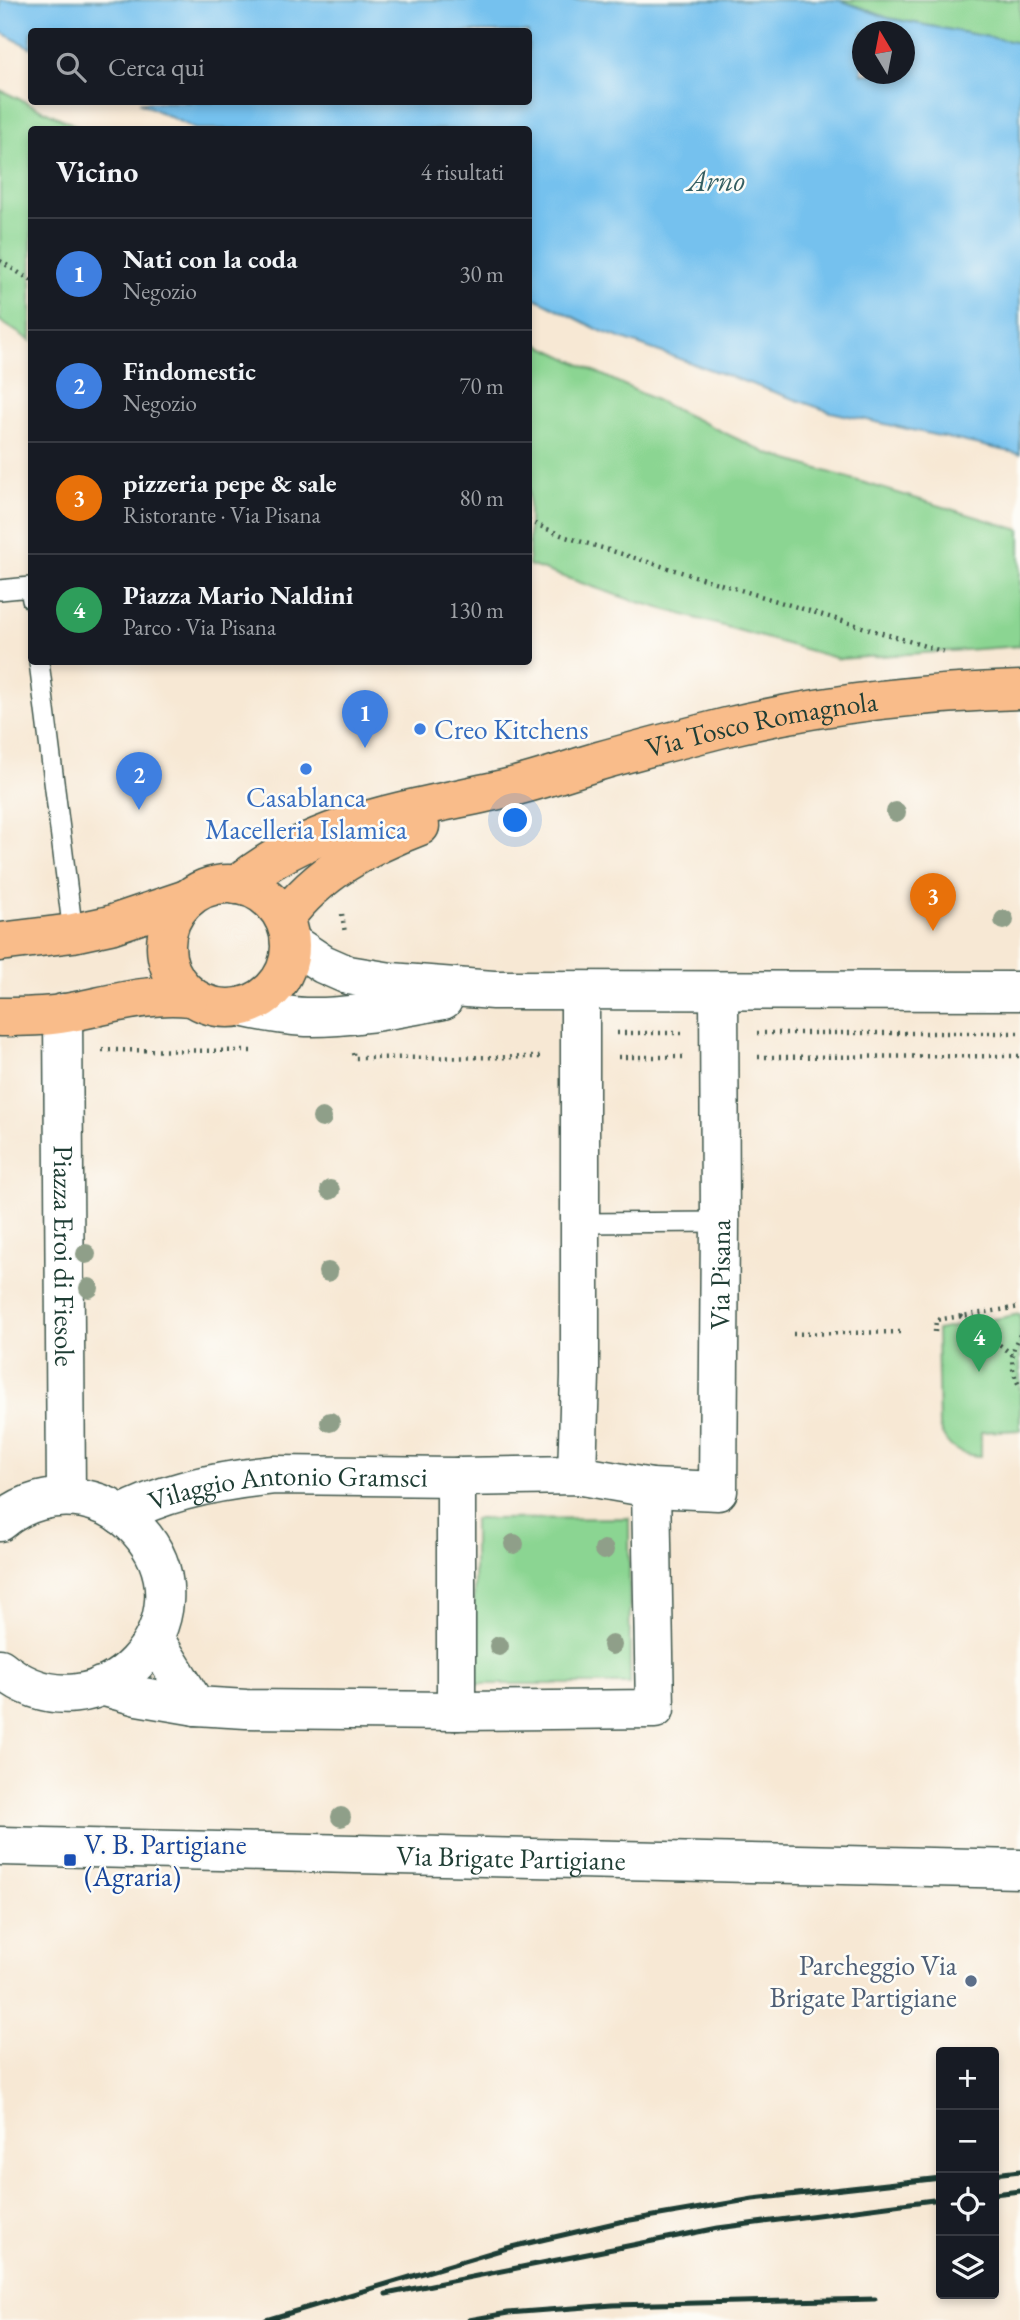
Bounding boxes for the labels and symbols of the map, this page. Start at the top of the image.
north arrow [852,21,915,84]
water label: Arno [685,161,745,200]
street label: Via Tosco Romagnola [642,682,880,765]
pin: 1 [342,690,388,748]
place label: Creo Kitchens [434,711,589,747]
marker: Creo Kitchens [412,721,428,737]
pin: 2 [116,752,162,810]
marker: Casablanca Macelleria Islamica [298,761,314,777]
place label: Casablanca Macelleria Islamica [205,779,408,847]
your location [498,803,532,837]
pin: 3 [910,873,956,931]
street label: Piazza Eroi di Fiesole [46,1145,83,1367]
street label: Via Pisana [701,1218,738,1330]
pin: 4 [956,1314,1002,1372]
street label: Vilaggio Antonio Gramsci [143,1457,428,1519]
place label: V. B. Partigiane (Agraria) [84,1826,247,1894]
street label: Via Brigate Partigiane [396,1837,626,1878]
marker: V. B. Partigiane (Agraria) [62,1852,78,1868]
place label: Parcheggio Via Brigate Partigiane [770,1947,958,2015]
marker: Parcheggio Via Brigate Partigiane [963,1973,979,1989]

